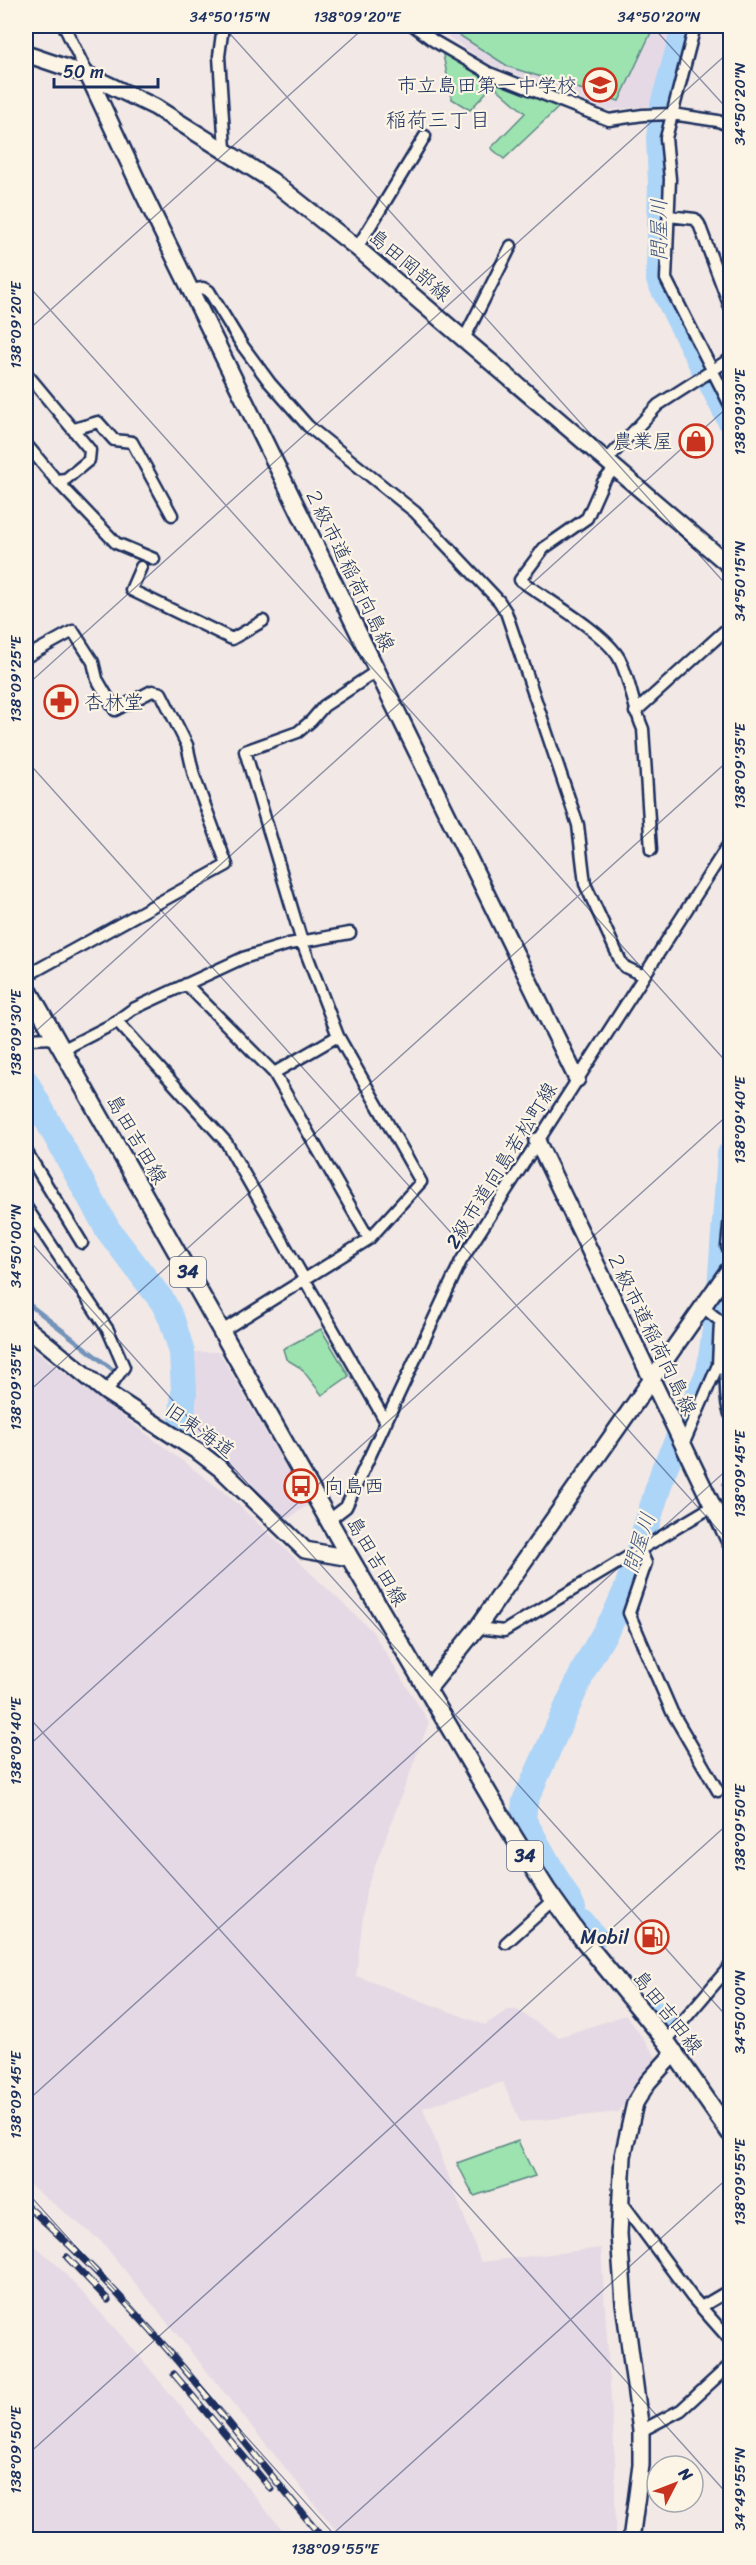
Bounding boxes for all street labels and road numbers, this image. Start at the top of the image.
street label: 島田岡部線 [360,220,459,311]
street label: ２級市道稲荷向島線 [294,481,405,658]
street label: 2級市道向島若松町線 [436,1075,567,1256]
street label: 島田吉田線 [96,1087,177,1191]
street label: ２級市道稲荷向島線 [596,1245,707,1422]
road number: 34 [170,1257,206,1287]
street label: 旧東海道 [157,1393,243,1468]
street label: 島田吉田線 [336,1509,417,1613]
road number: 34 [507,1841,543,1871]
street label: 島田吉田線 [623,1962,712,2062]

